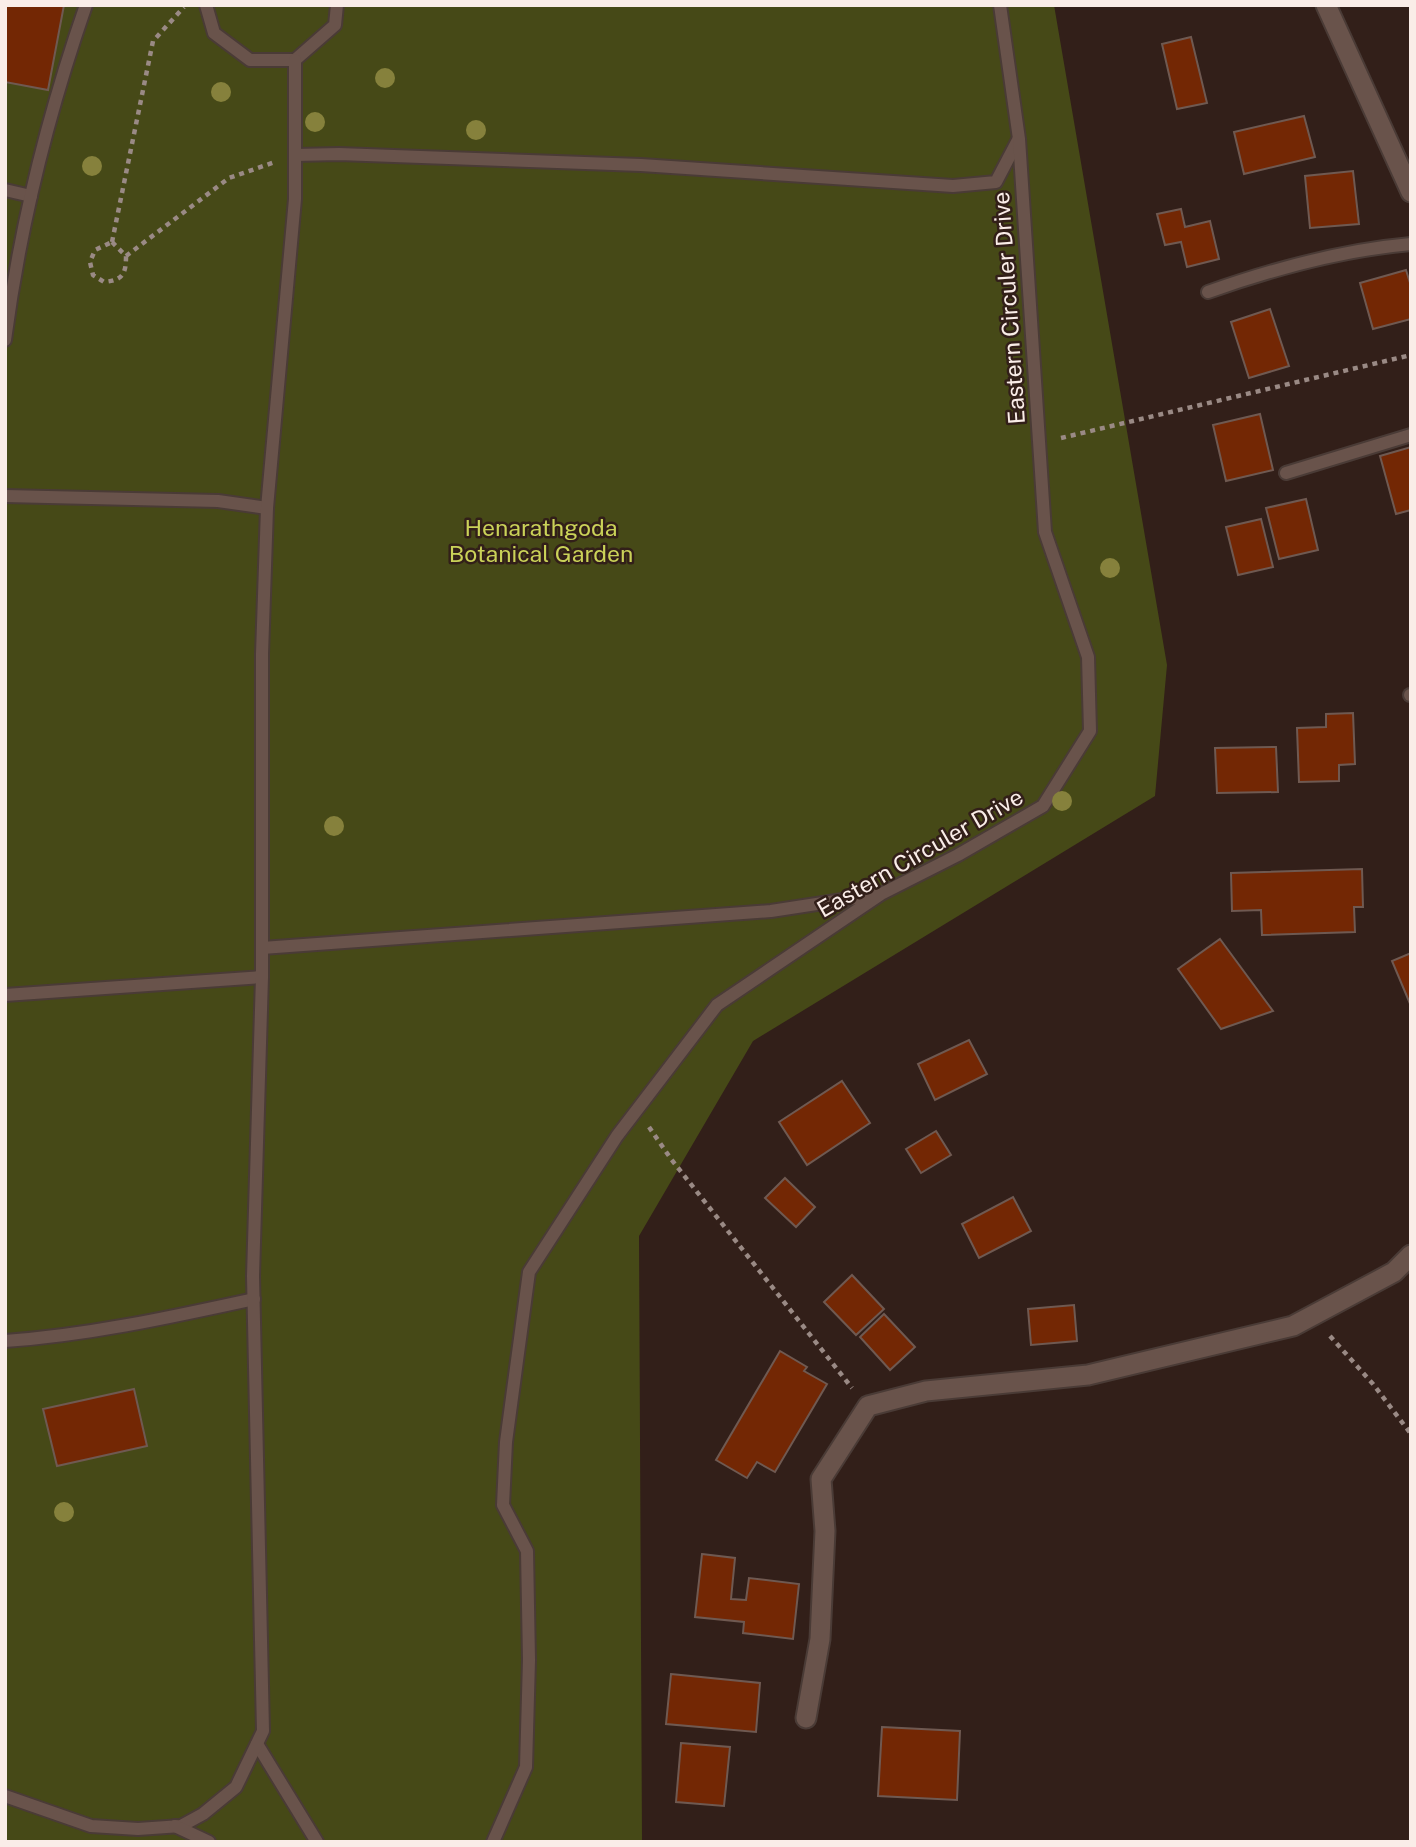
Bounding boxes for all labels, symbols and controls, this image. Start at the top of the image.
street label: Eastern Circuler Drive [987,191,1030,425]
park label: Henarathgoda Botanical Garden [449,514,633,567]
street label: Eastern Circuler Drive [812,783,1027,923]

